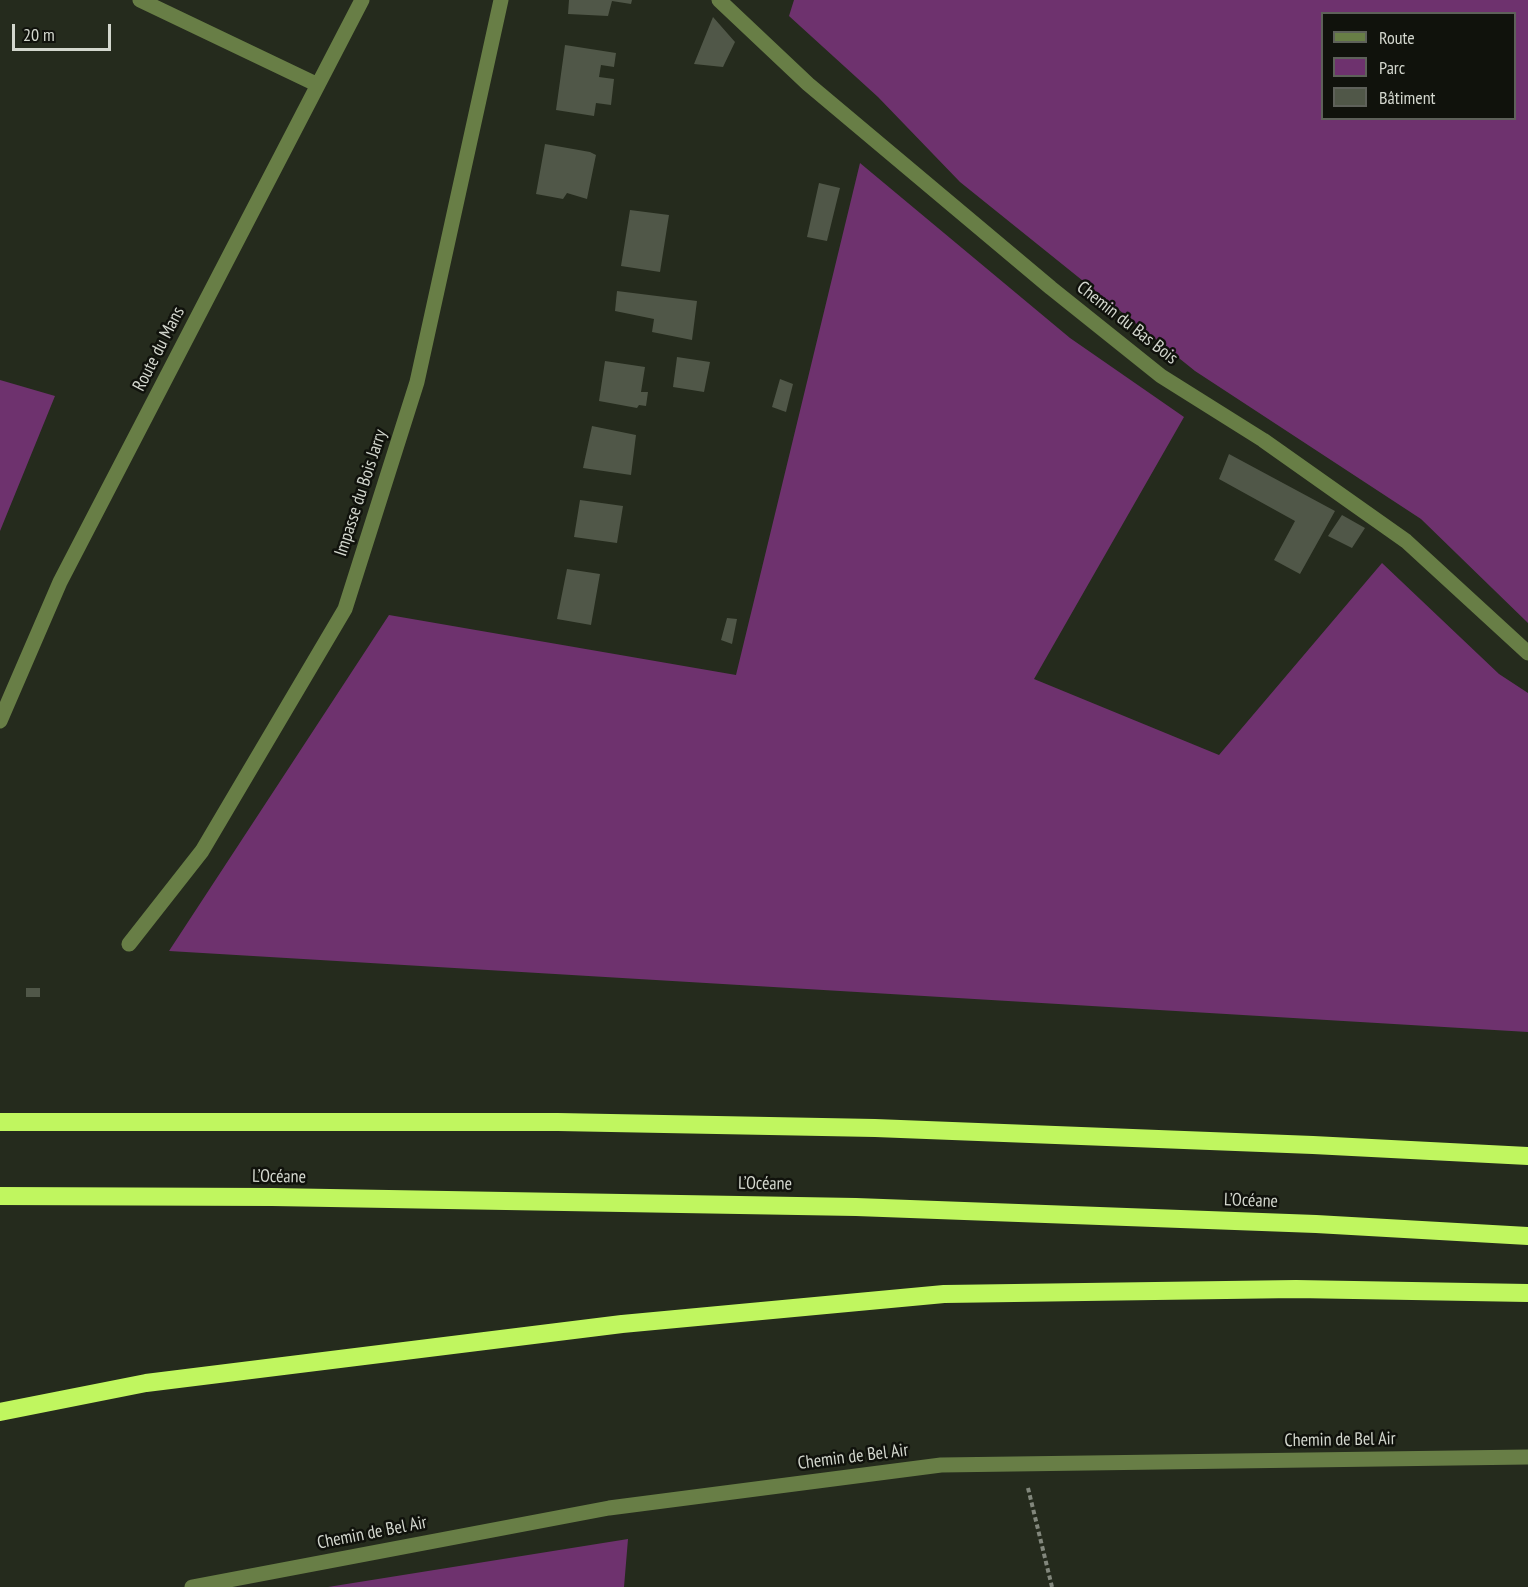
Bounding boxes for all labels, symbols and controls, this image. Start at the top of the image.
scale bar [15,12,114,50]
legend [1321,12,1516,120]
text: 20 m [23,23,55,46]
text: Route [1379,26,1415,49]
text: Parc [1379,56,1405,79]
text: Bâtiment [1379,86,1436,109]
street label: Chemin du Bas Bois [1072,277,1182,369]
street label: Route du Mans [129,303,189,395]
street label: Impasse du Bois Jarry [330,427,392,559]
street label: L’Océane [252,1166,306,1188]
street label: L’Océane [738,1173,792,1195]
street label: L’Océane [1224,1189,1278,1213]
street label: Chemin de Bel Air [1284,1428,1396,1452]
street label: Chemin de Bel Air [796,1440,910,1474]
street label: Chemin de Bel Air [315,1512,429,1554]

